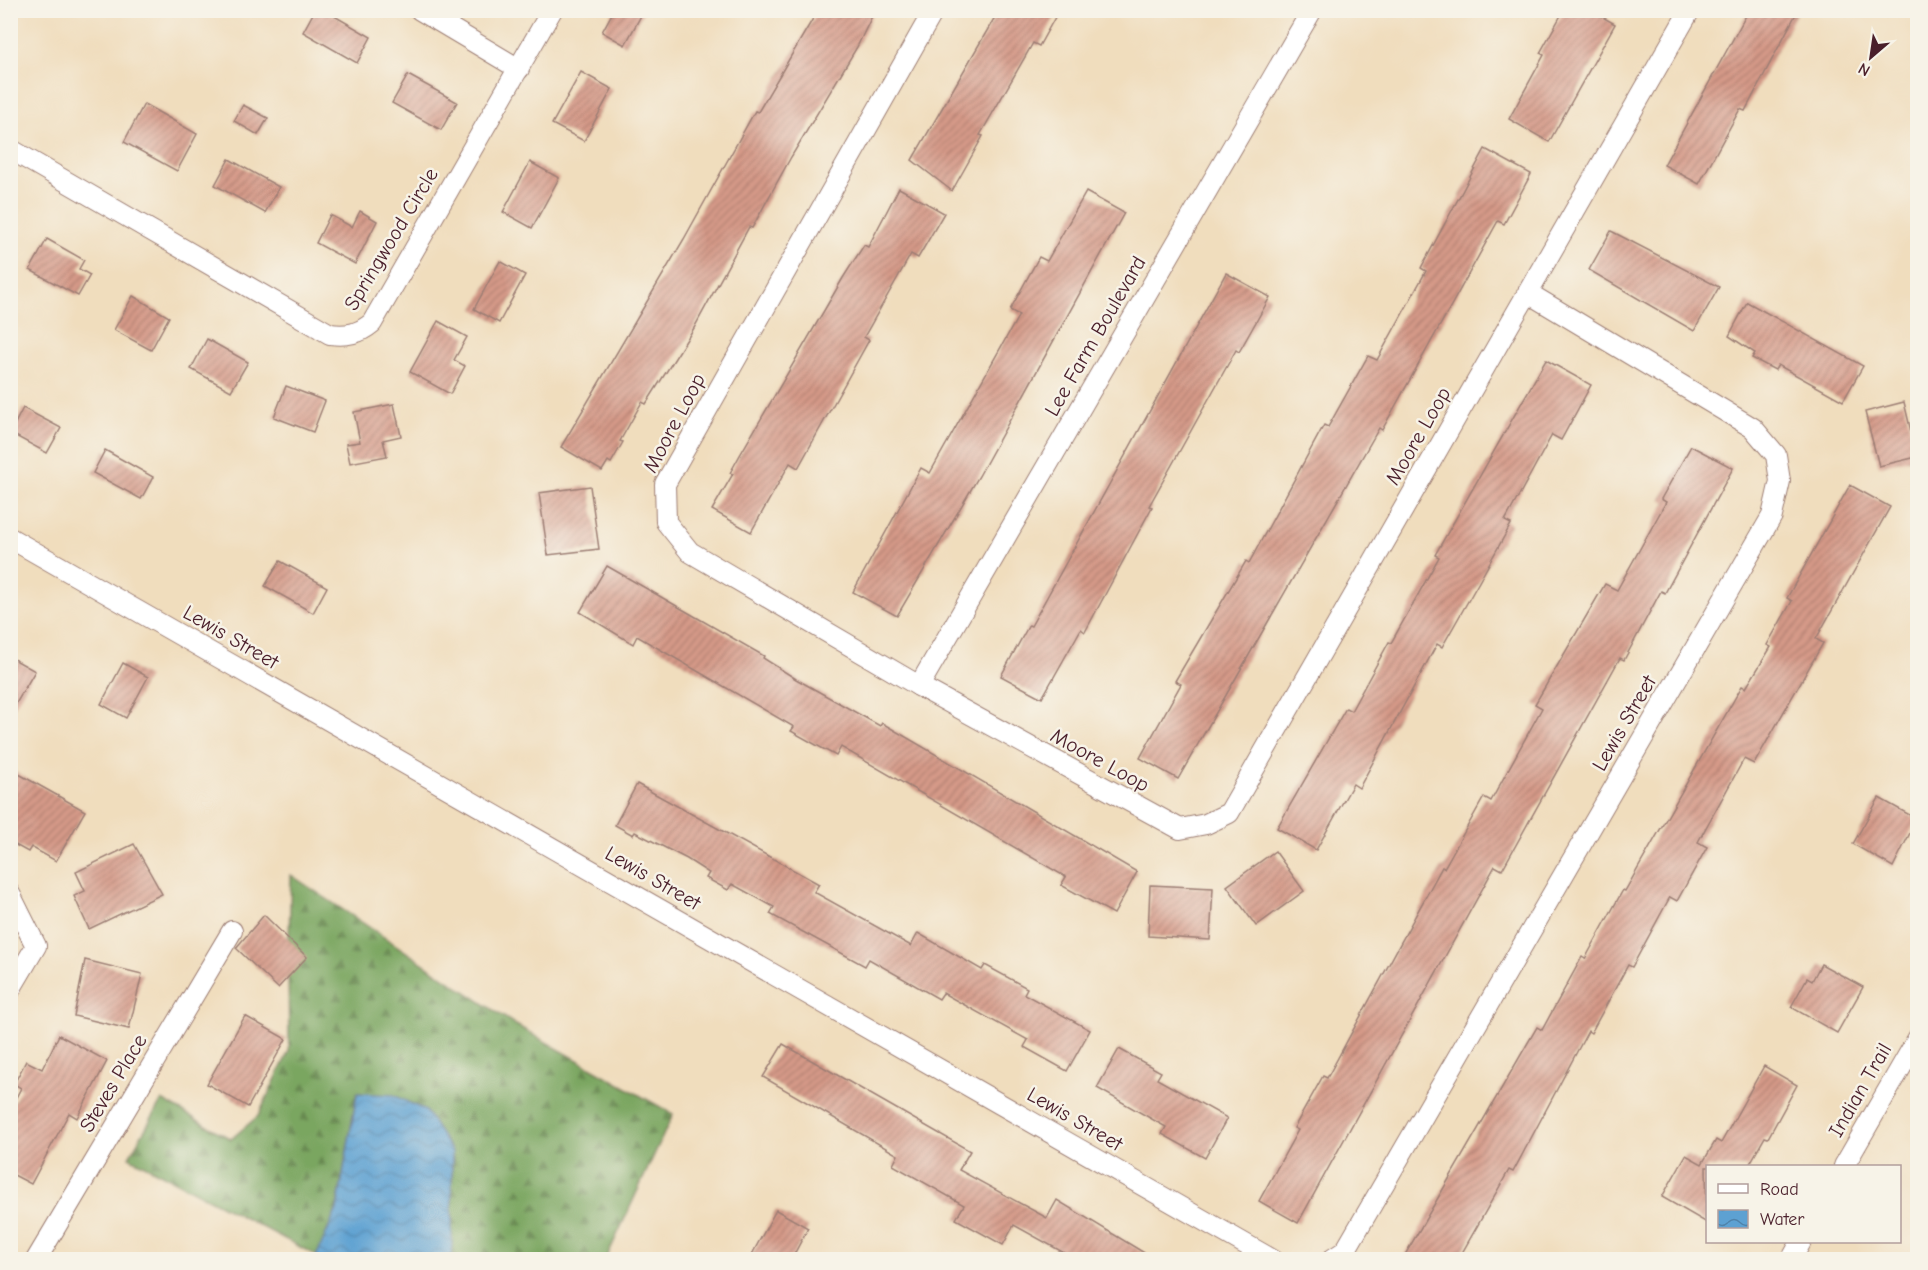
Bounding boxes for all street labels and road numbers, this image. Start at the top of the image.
street label: Springwood Circle [339,163,443,315]
street label: Lee Farm Boulevard [1039,252,1151,420]
street label: Moore Loop [638,369,710,477]
street label: Moore Loop [1380,383,1456,489]
street label: Lewis Street [179,600,284,674]
street label: Lewis Street [1587,670,1661,775]
street label: Moore Loop [1047,723,1153,797]
street label: Lewis Street [601,841,706,915]
street label: Steves Place [74,1030,152,1136]
street label: Indian Trail [1824,1039,1896,1141]
street label: Lewis Street [1023,1082,1128,1156]

